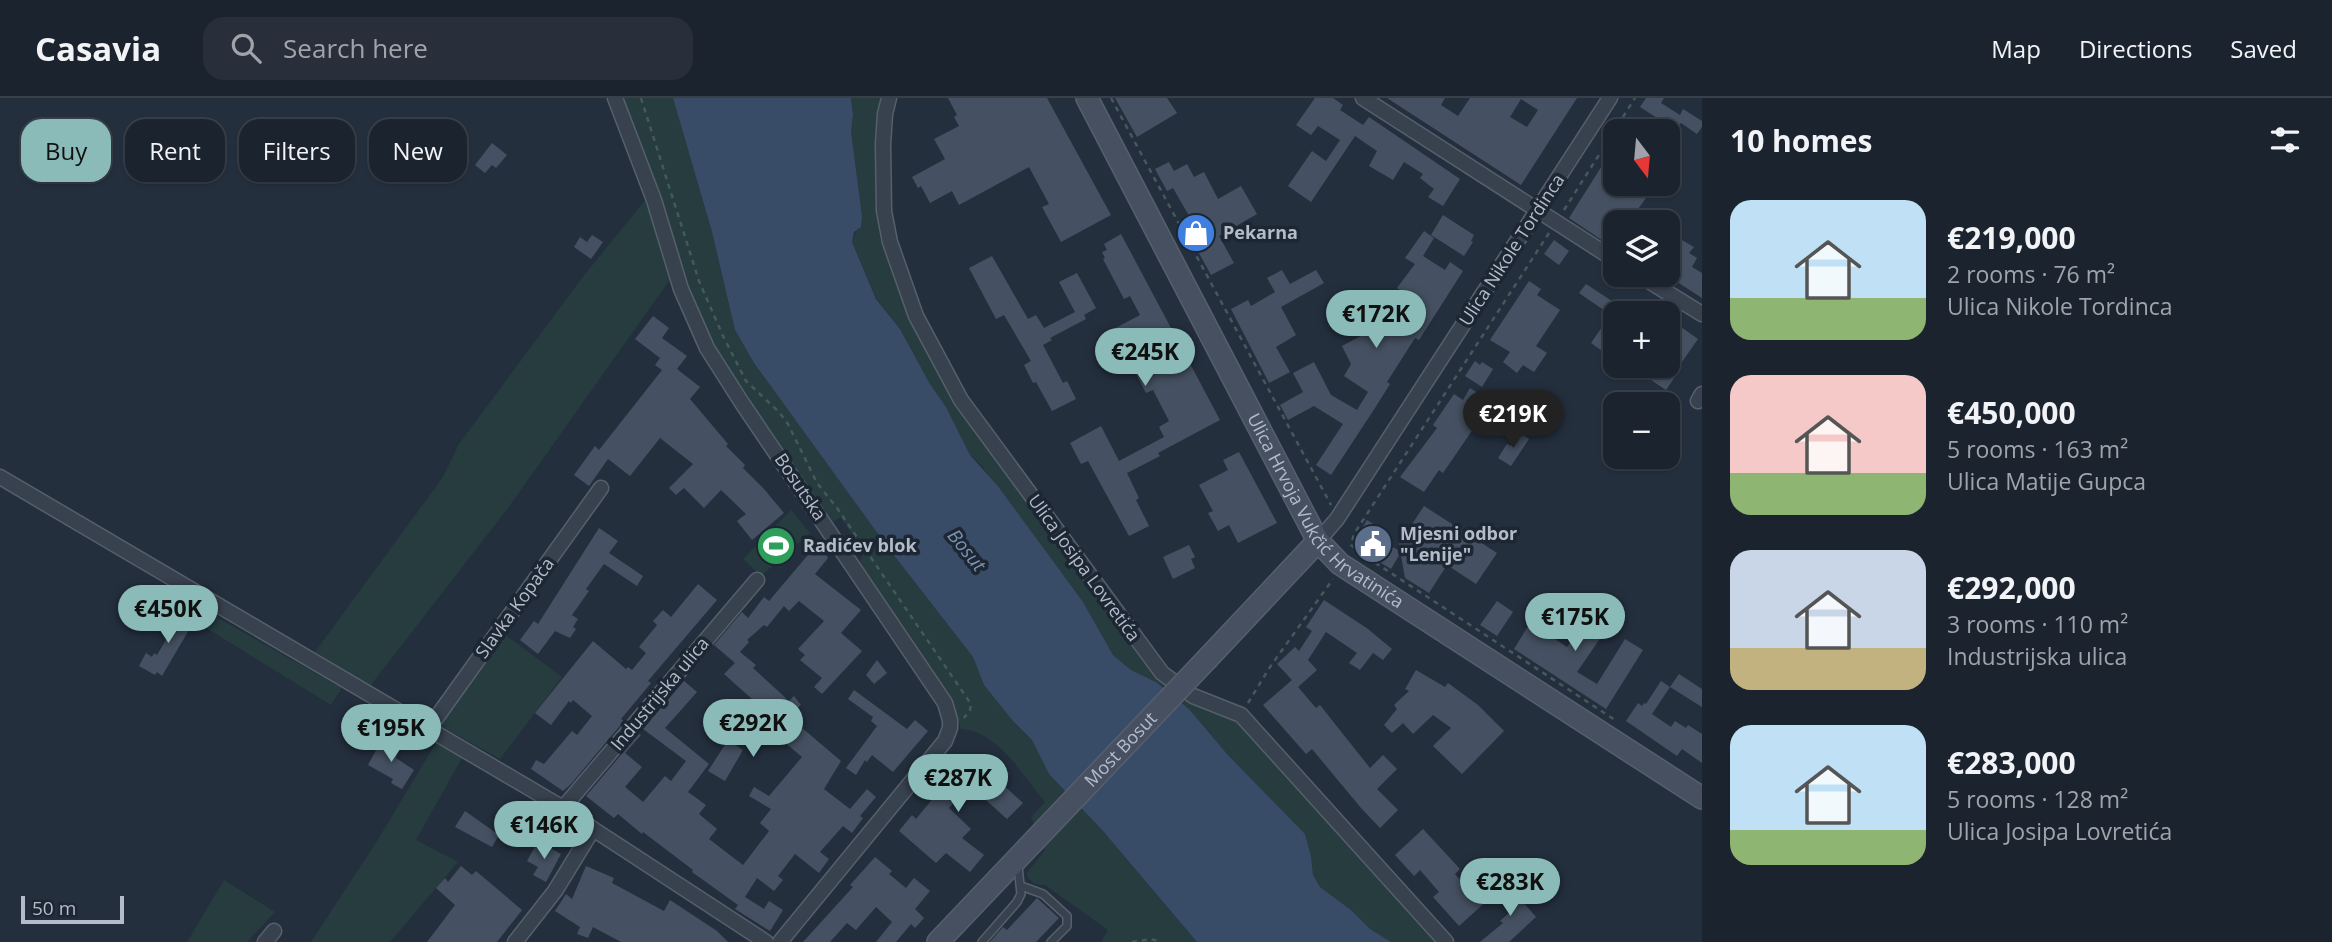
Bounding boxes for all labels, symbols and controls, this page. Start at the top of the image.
search box [203,17,693,80]
text: Casavia [35,26,161,71]
icon: search [227,29,265,67]
text: Search here [283,30,428,66]
text: Map [1991,32,2041,65]
text: Directions [2079,32,2192,65]
text: Saved [2230,32,2297,65]
chip: Buy [21,119,111,182]
chip: Rent [125,119,225,182]
chip: Filters [239,119,355,182]
chip: New [369,119,467,182]
north arrow [1603,119,1680,196]
map controls [1603,119,1680,469]
text: 10 homes [1730,120,1873,161]
icon: filters [2266,121,2304,159]
street label: Ulica Nikole Tordinca [1453,169,1569,330]
button: layers [1603,210,1680,287]
shop icon: Pekarna [1175,212,1217,254]
text: €219,000 [1947,217,2076,258]
place label: Pekarna [1223,220,1298,244]
icon: home [1786,228,1870,312]
text: 2 rooms · 76 m² [1947,258,2115,290]
pin: €172K [1327,290,1425,350]
text: Ulica Nikole Tordinca [1947,290,2173,322]
text: €172K [1342,297,1410,329]
button: + [1603,301,1680,378]
pin: €245K [1096,328,1194,388]
text: €245K [1111,335,1179,367]
pin: €219K [1464,390,1562,450]
button: − [1603,392,1680,469]
text: €450,000 [1947,392,2076,433]
text: €219K [1479,397,1547,429]
icon: home [1786,403,1870,487]
street label: Ulica Hrvoja Vukčić Hrvatinića [1242,409,1409,613]
text: 5 rooms · 163 m² [1947,433,2128,465]
street label: Bosutska [769,448,832,525]
text: Ulica Matije Gupca [1947,465,2146,497]
street label: Ulica Josipa Lovretića [1023,489,1146,646]
place label: Mjesni odbor "Lenije" [1400,521,1517,566]
water label: Bosut [942,523,993,577]
public building icon: Mjesni odbor "Lenije" [1352,523,1394,565]
sports icon: Radićev blok [755,525,797,567]
place label: Radićev blok [803,533,917,557]
street label: Slavka Kopača [470,552,559,663]
text: €292,000 [1947,567,2076,608]
icon: home [1786,578,1870,662]
pin: €450K [119,586,217,645]
text: €450K [134,592,202,624]
pin: €175K [1526,594,1624,653]
text: €175K [1541,600,1609,632]
text: 3 rooms · 110 m² [1947,608,2128,640]
street label: Industrijska ulica [605,632,714,755]
text: Industrijska ulica [1947,640,2127,672]
pin: €292K [704,700,802,759]
pin: €195K [342,704,440,764]
text: €292K [719,706,787,738]
street label: Most Bosut [1079,706,1162,792]
text: €195K [357,711,425,743]
text: €283,000 [1947,742,2076,783]
icon: home [1786,753,1870,837]
pin: €287K [909,754,1007,814]
text: €287K [924,761,992,793]
text: 5 rooms · 128 m² [1947,783,2128,815]
pin: €146K [495,802,593,861]
text: €146K [510,808,578,840]
text: Ulica Josipa Lovretića [1947,815,2172,847]
pin: €283K [1461,858,1559,918]
text: €283K [1476,865,1544,897]
scale bar [21,893,124,925]
text: 50 m [32,895,76,921]

